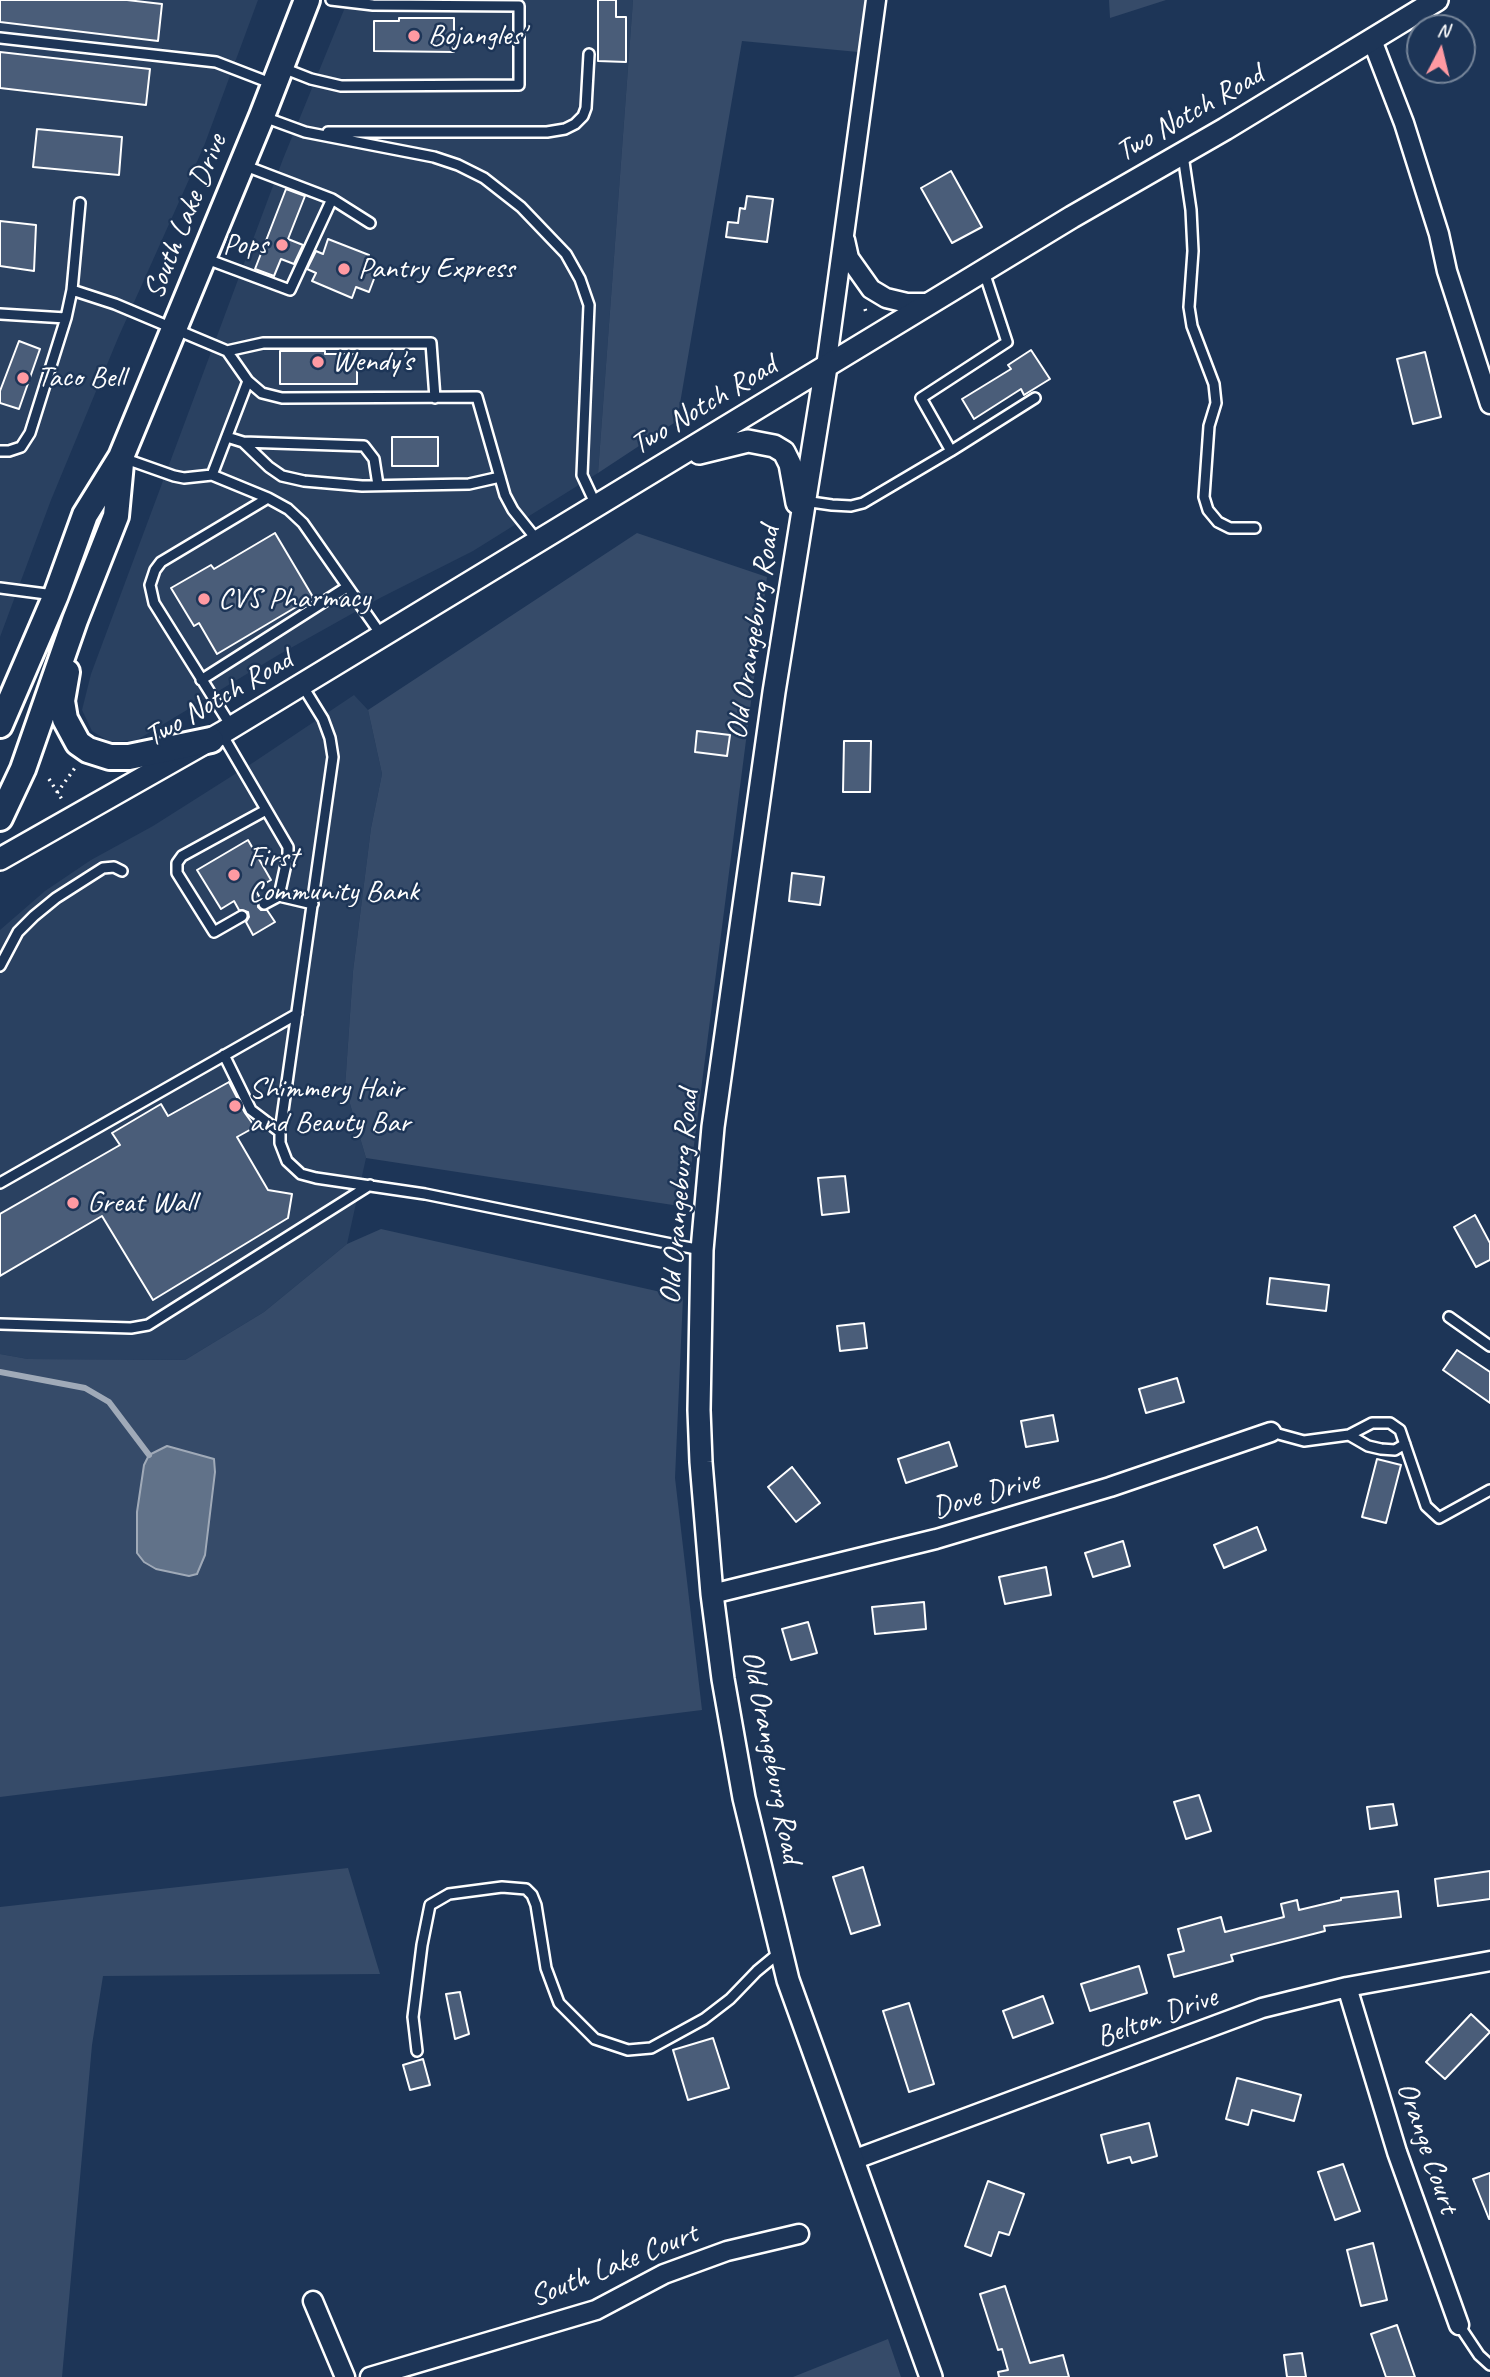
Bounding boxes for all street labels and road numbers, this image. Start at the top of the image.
street label: Two Notch Road [1110,57,1270,171]
street label: South Lake Drive [137,129,235,305]
street label: Two Notch Road [624,348,784,464]
street label: Old Orangeburg Road [719,524,789,742]
street label: Two Notch Road [139,642,299,756]
street label: Old Orangeburg Road [653,1088,707,1306]
street label: Dove Drive [929,1463,1043,1527]
street label: Old Orangeburg Road [733,1648,809,1866]
street label: Belton Drive [1092,1980,1222,2056]
street label: Orange Court [1388,2078,1466,2218]
street label: South Lake Court [525,2216,703,2316]

